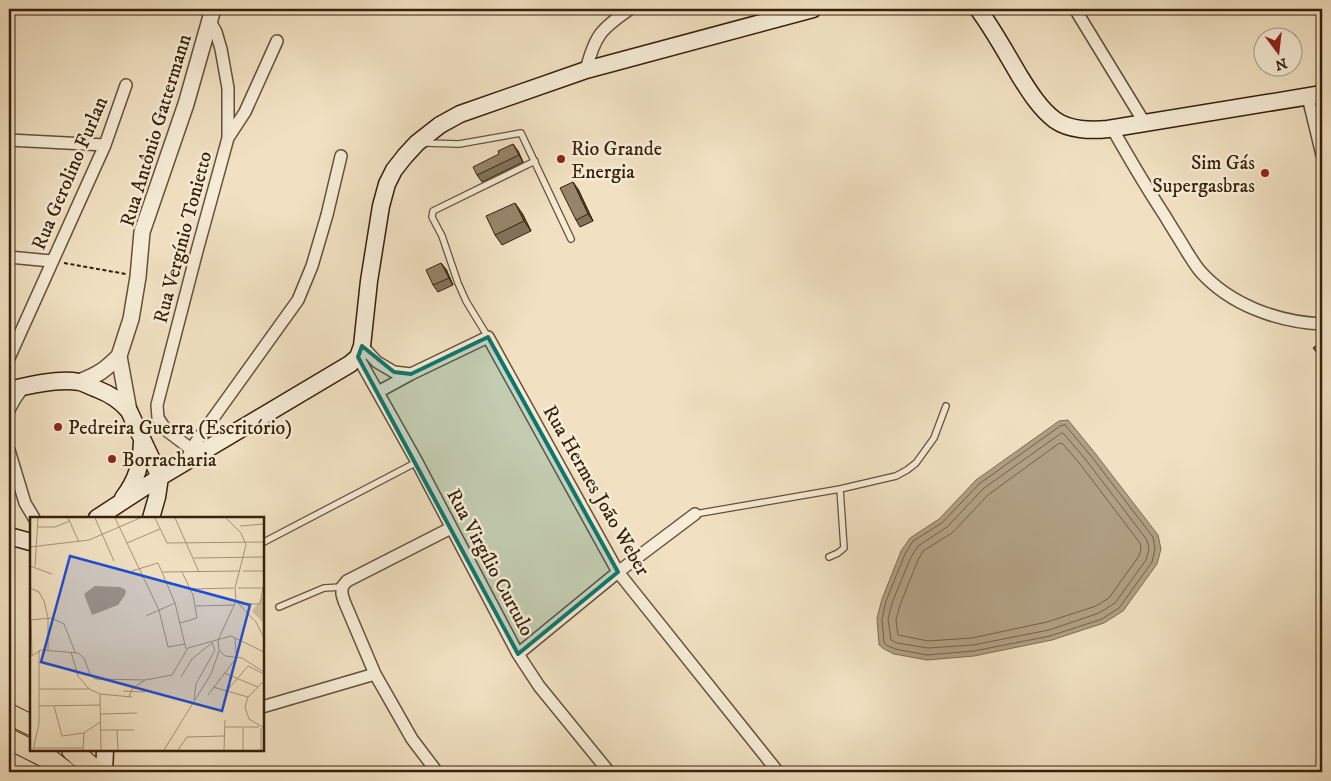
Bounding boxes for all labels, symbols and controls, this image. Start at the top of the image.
north arrow [1254,28,1304,78]
street label: Rua Antônio Gattermann [115,31,198,230]
text: N [1273,53,1289,74]
street label: Rua Gerolino Furlan [27,93,114,254]
place label: Rio Grande Energia [571,137,662,185]
street label: Rua Vergínio Tonietto [149,149,218,326]
place label: Sim Gás Supergasbras [1152,151,1255,199]
marker: Rio Grande Energia [555,153,567,165]
marker: Sim Gás Supergasbras [1259,167,1271,179]
street label: Rua Hermes João Weber [537,401,655,581]
place label: Pedreira Guerra (Escritório) [68,416,292,441]
marker: Pedreira Guerra (Escritório) [52,421,64,433]
place label: Borracharia [122,448,217,473]
marker: Borracharia [106,453,118,465]
street label: Rua Virgílio Curtulo [440,485,539,641]
inset map [30,517,264,751]

